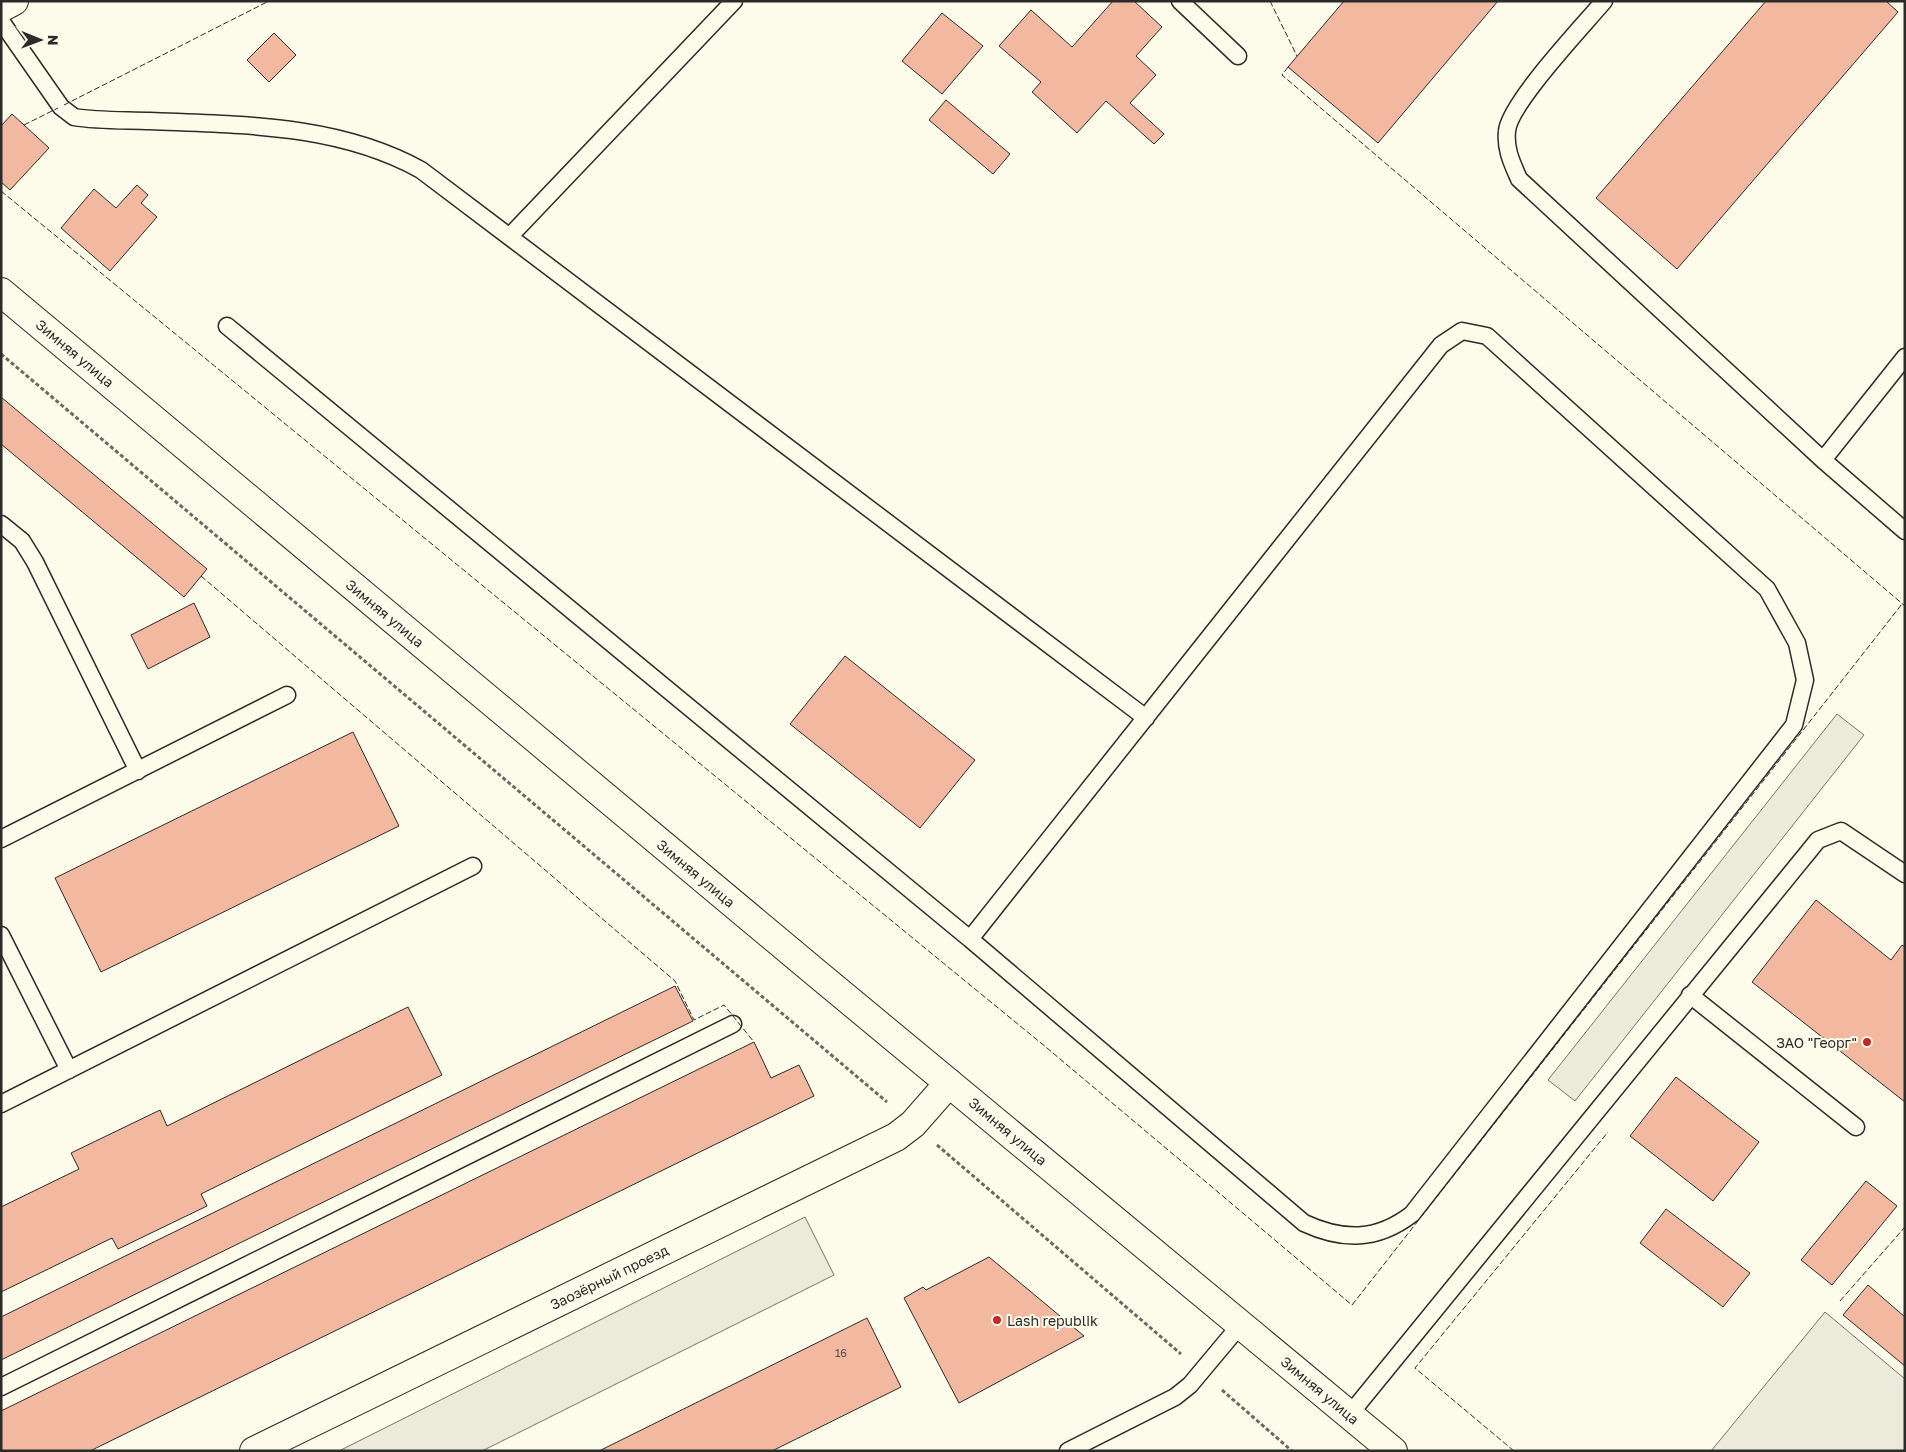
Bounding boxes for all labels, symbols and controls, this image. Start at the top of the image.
north arrow [15,15,65,65]
text: N [45,35,62,46]
street label: Зимняя улица [33,315,117,391]
street label: Зимняя улица [343,575,427,651]
street label: Зимняя улица [654,835,738,911]
place label: ЗАО "Георг" [1776,1034,1857,1051]
marker: ЗАО "Георг" [1861,1036,1873,1048]
street label: Зимняя улица [966,1093,1050,1169]
street label: Заозёрный проезд [547,1241,671,1313]
place label: Lash republik [1007,1312,1098,1329]
marker: Lash republik [991,1314,1003,1326]
house number: 16 [835,1346,847,1359]
street label: Зимняя улица [1278,1352,1362,1428]

